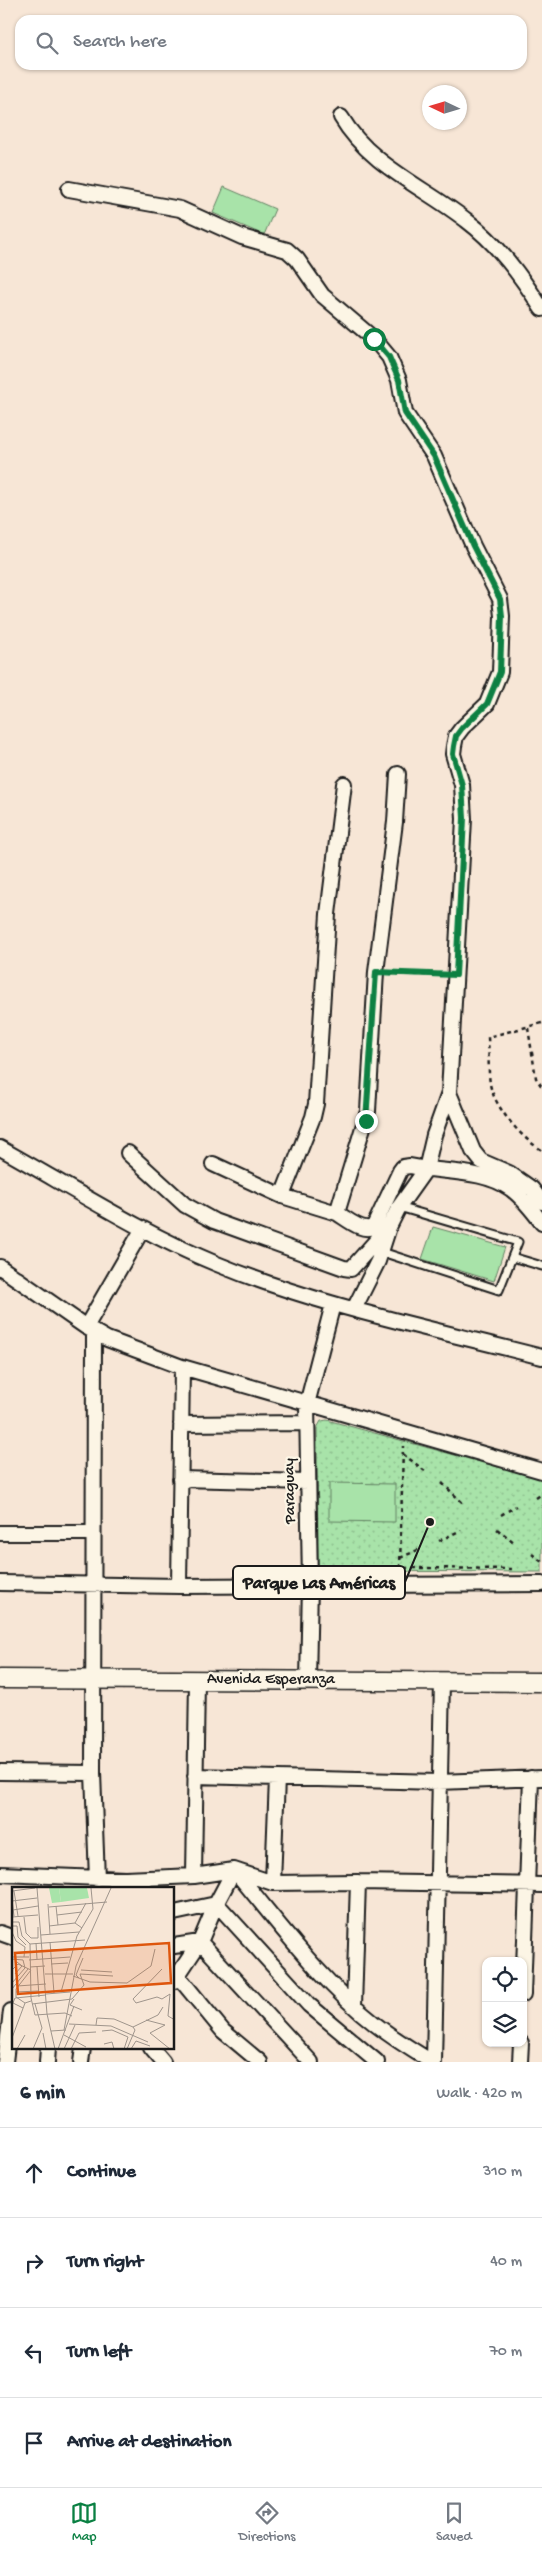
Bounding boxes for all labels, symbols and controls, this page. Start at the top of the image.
search box [15,15,527,70]
icon: search [33,29,61,57]
text: Search here [73,31,167,54]
north arrow [422,85,467,130]
route start [363,328,386,351]
route end [355,1110,378,1133]
street label: Paraguay [281,1458,301,1525]
callout: Parque Las Américas [233,1566,405,1599]
text: Parque Las Américas [242,1574,396,1595]
street label: Avenida Esperanza [207,1671,336,1690]
inset map [12,1887,175,2050]
map controls [482,1957,527,2047]
button: locate [482,1957,527,2002]
button: layers [482,2002,527,2047]
text: 6 min [20,2082,65,2107]
text: Walk · 420 m [437,2085,522,2104]
icon: ahead [20,2159,48,2187]
text: Continue [67,2161,136,2184]
text: 310 m [483,2163,522,2182]
icon: right [20,2249,48,2277]
text: Turn right [67,2251,143,2274]
text: 40 m [490,2253,522,2272]
icon: left [20,2339,48,2367]
text: Turn left [67,2341,131,2364]
text: 70 m [489,2343,522,2362]
icon: arrive [20,2429,48,2457]
text: Arrive at destination [67,2431,231,2454]
tab: Map [70,2499,98,2546]
tab: Directions [239,2499,296,2546]
tab: Saved [436,2499,472,2546]

